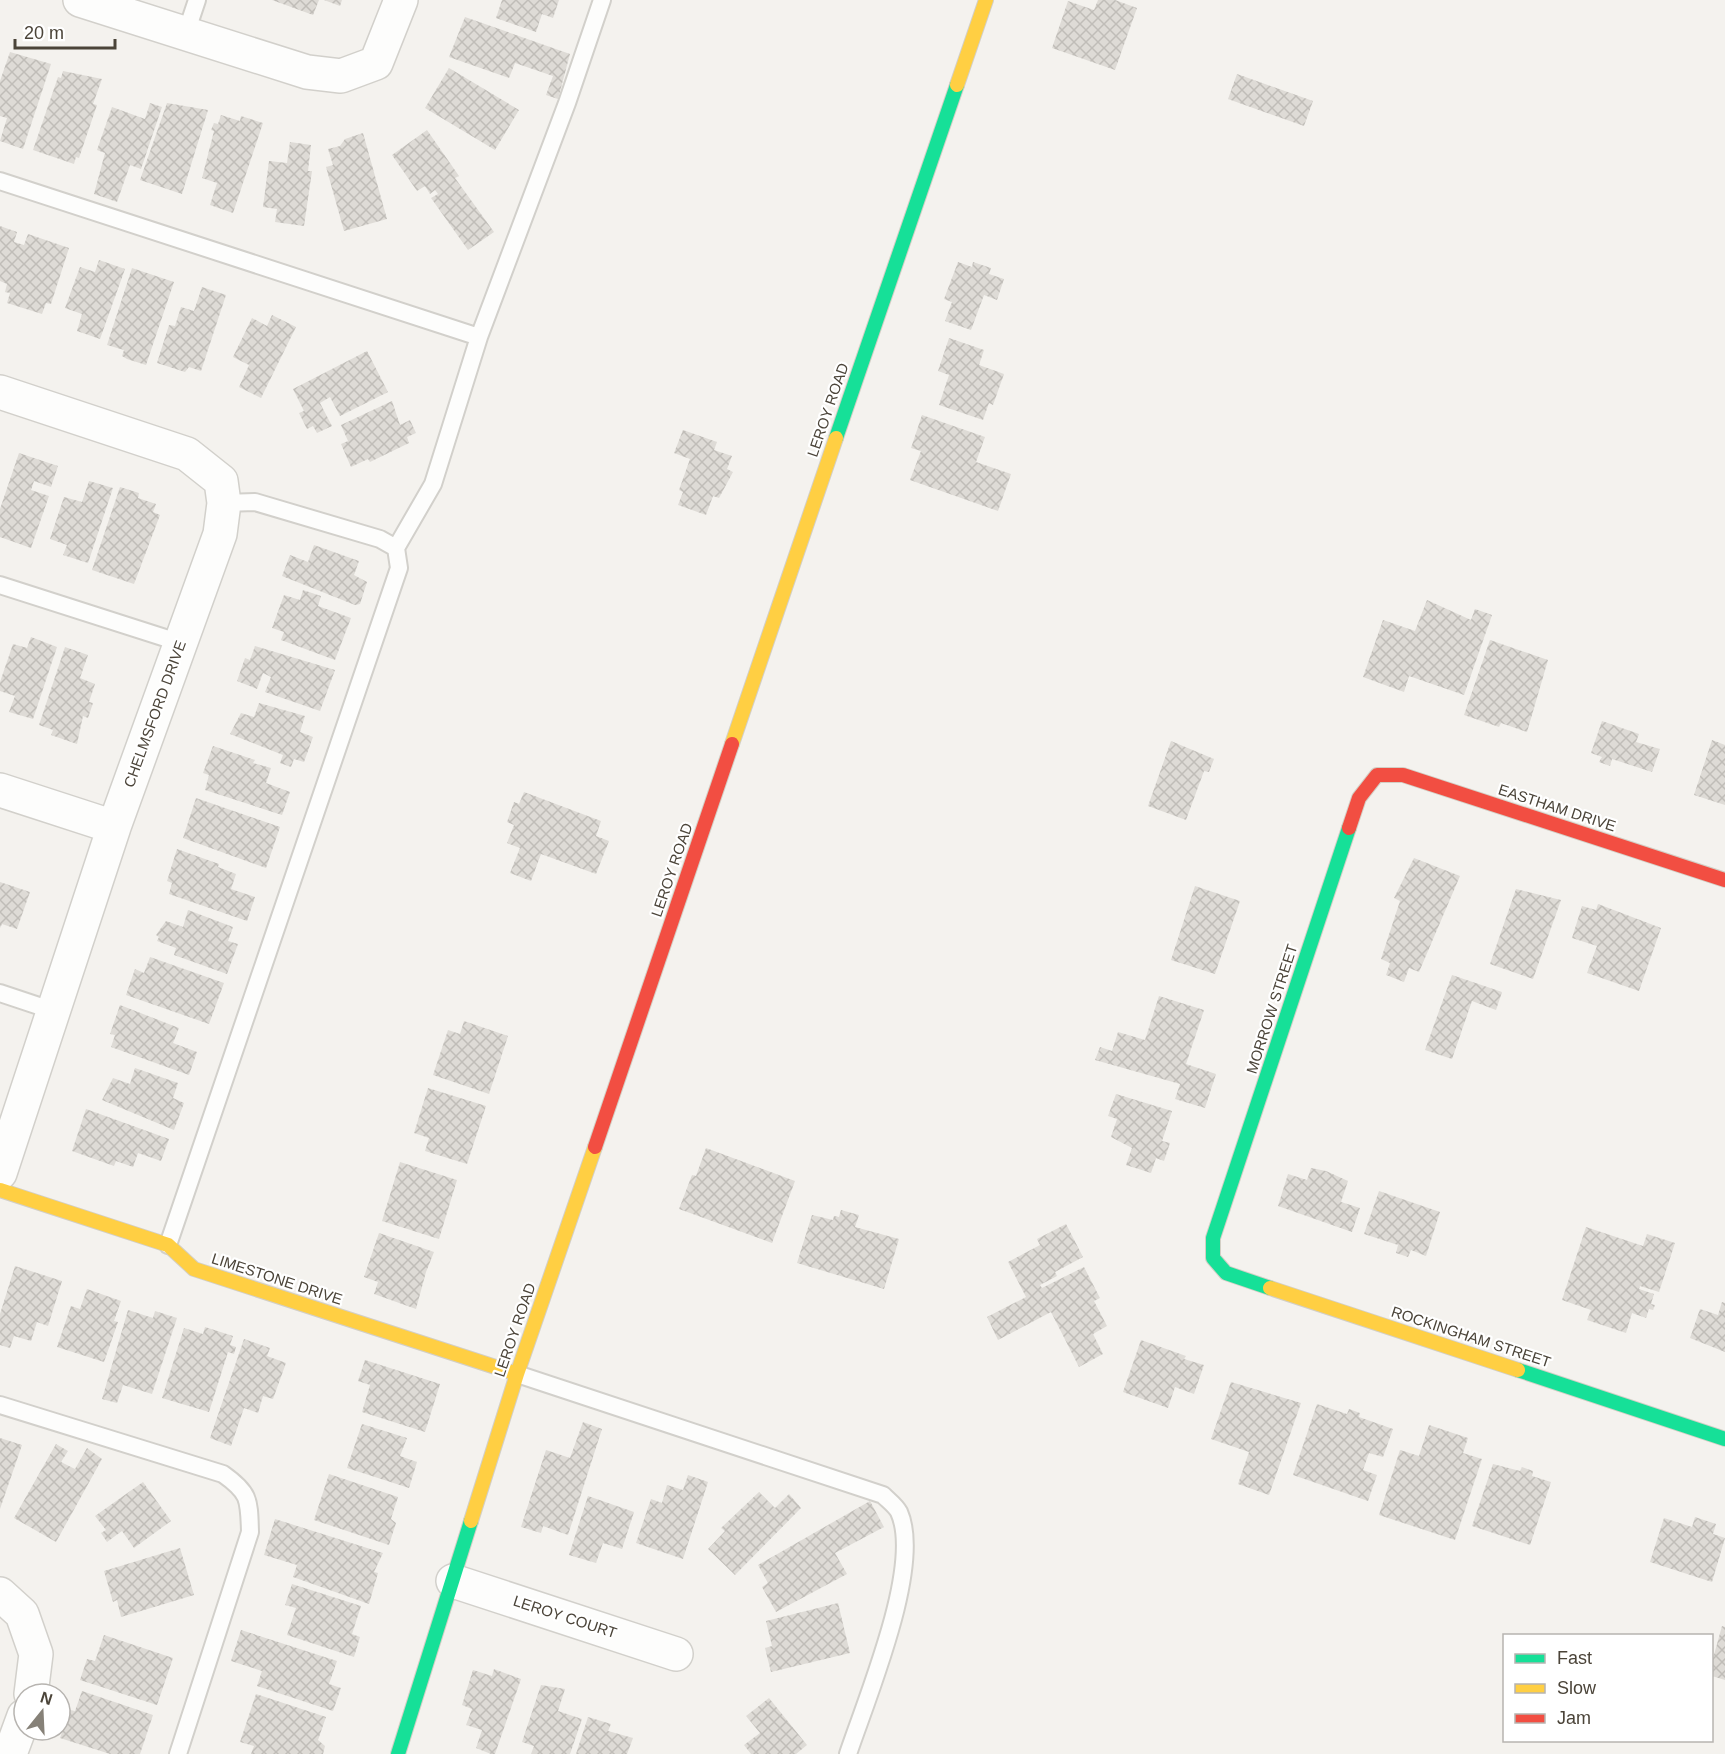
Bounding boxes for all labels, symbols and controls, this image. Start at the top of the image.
scale bar [15,12,116,50]
text: 20 m [24,23,64,43]
street label: LEROY ROAD [804,361,852,459]
street label: CHELMSFORD DRIVE [120,638,189,790]
street label: EASTHAM DRIVE [1496,781,1618,835]
street label: LEROY ROAD [648,821,696,919]
street label: MORROW STREET [1243,942,1300,1076]
street label: LIMESTONE DRIVE [210,1249,345,1308]
street label: LEROY ROAD [491,1281,539,1379]
street label: ROCKINGHAM STREET [1389,1303,1553,1370]
street label: LEROY COURT [511,1592,619,1641]
legend [1503,1634,1713,1742]
text: Fast [1557,1648,1592,1668]
text: Slow [1557,1678,1597,1698]
north arrow [12,1682,72,1742]
text: N [38,1688,55,1708]
text: Jam [1557,1708,1591,1728]

